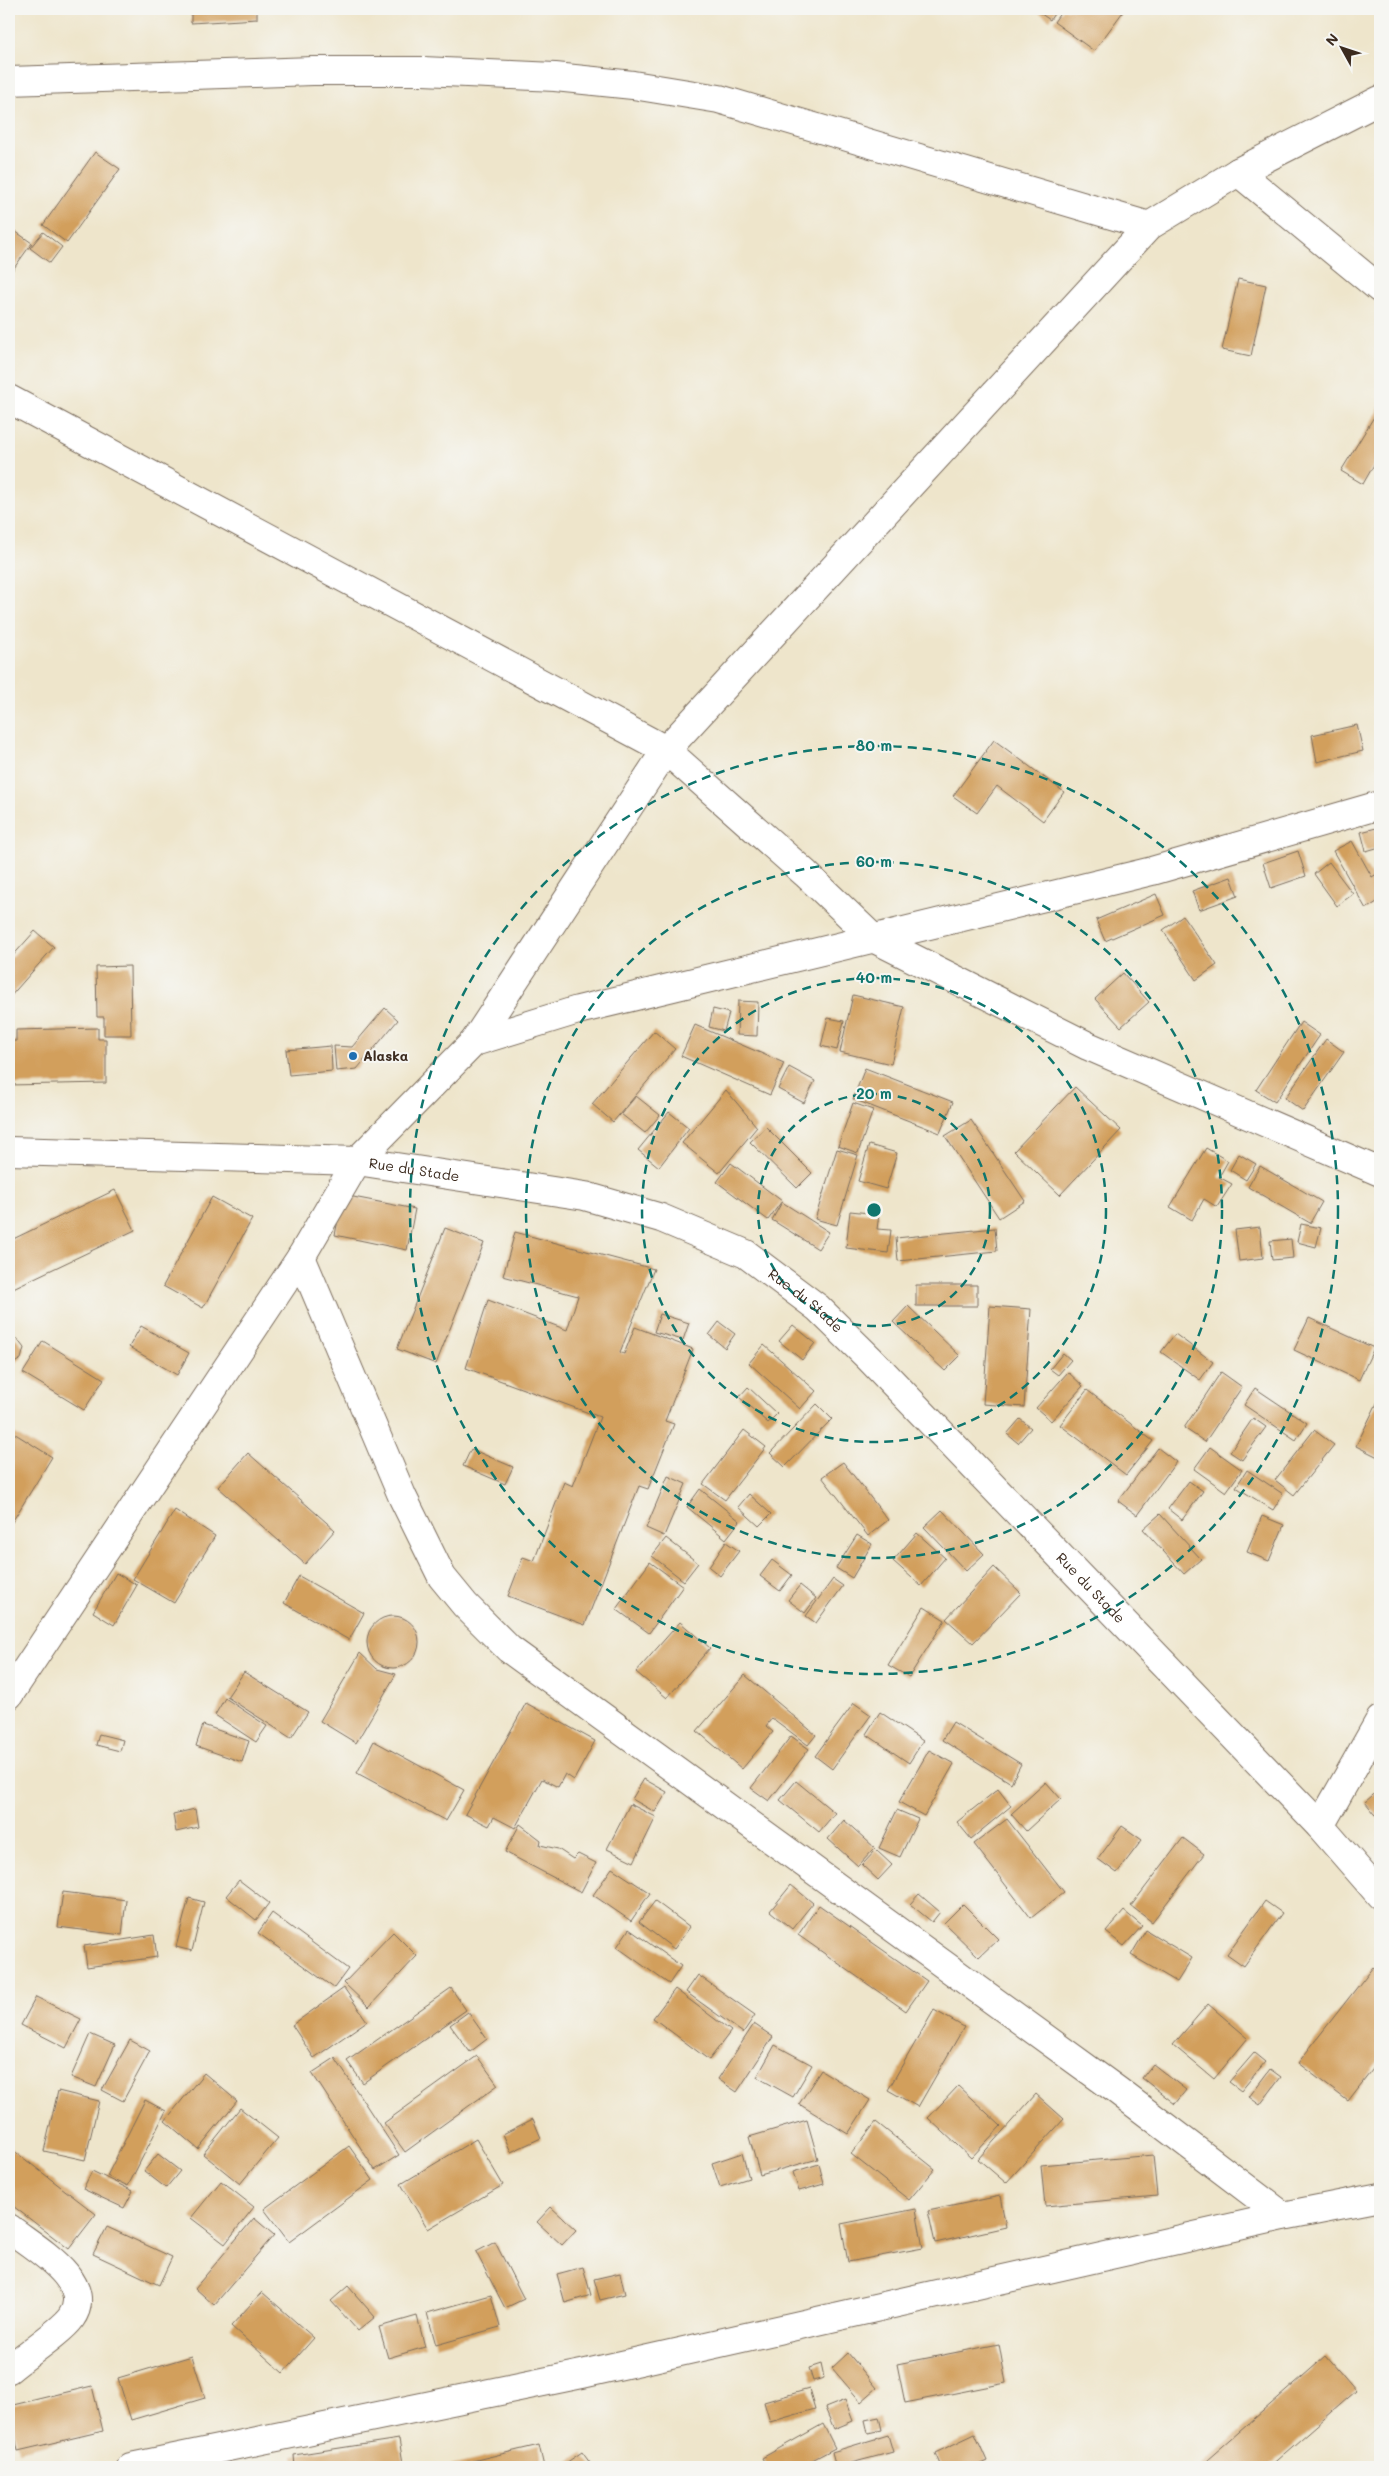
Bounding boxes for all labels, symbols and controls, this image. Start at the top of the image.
north arrow [1316,22,1366,72]
text: N [1321,29,1342,50]
text: 80 m [856,735,892,755]
text: 60 m [856,851,892,871]
text: 40 m [856,967,892,987]
place label: Alaska [363,1046,409,1065]
marker: Alaska [347,1050,359,1062]
text: 20 m [856,1083,892,1103]
street label: Rue du Stade [368,1153,461,1186]
centre of rings [865,1201,883,1219]
street label: Rue du Stade [765,1264,847,1336]
street label: Rue du Stade [1052,1548,1129,1627]

